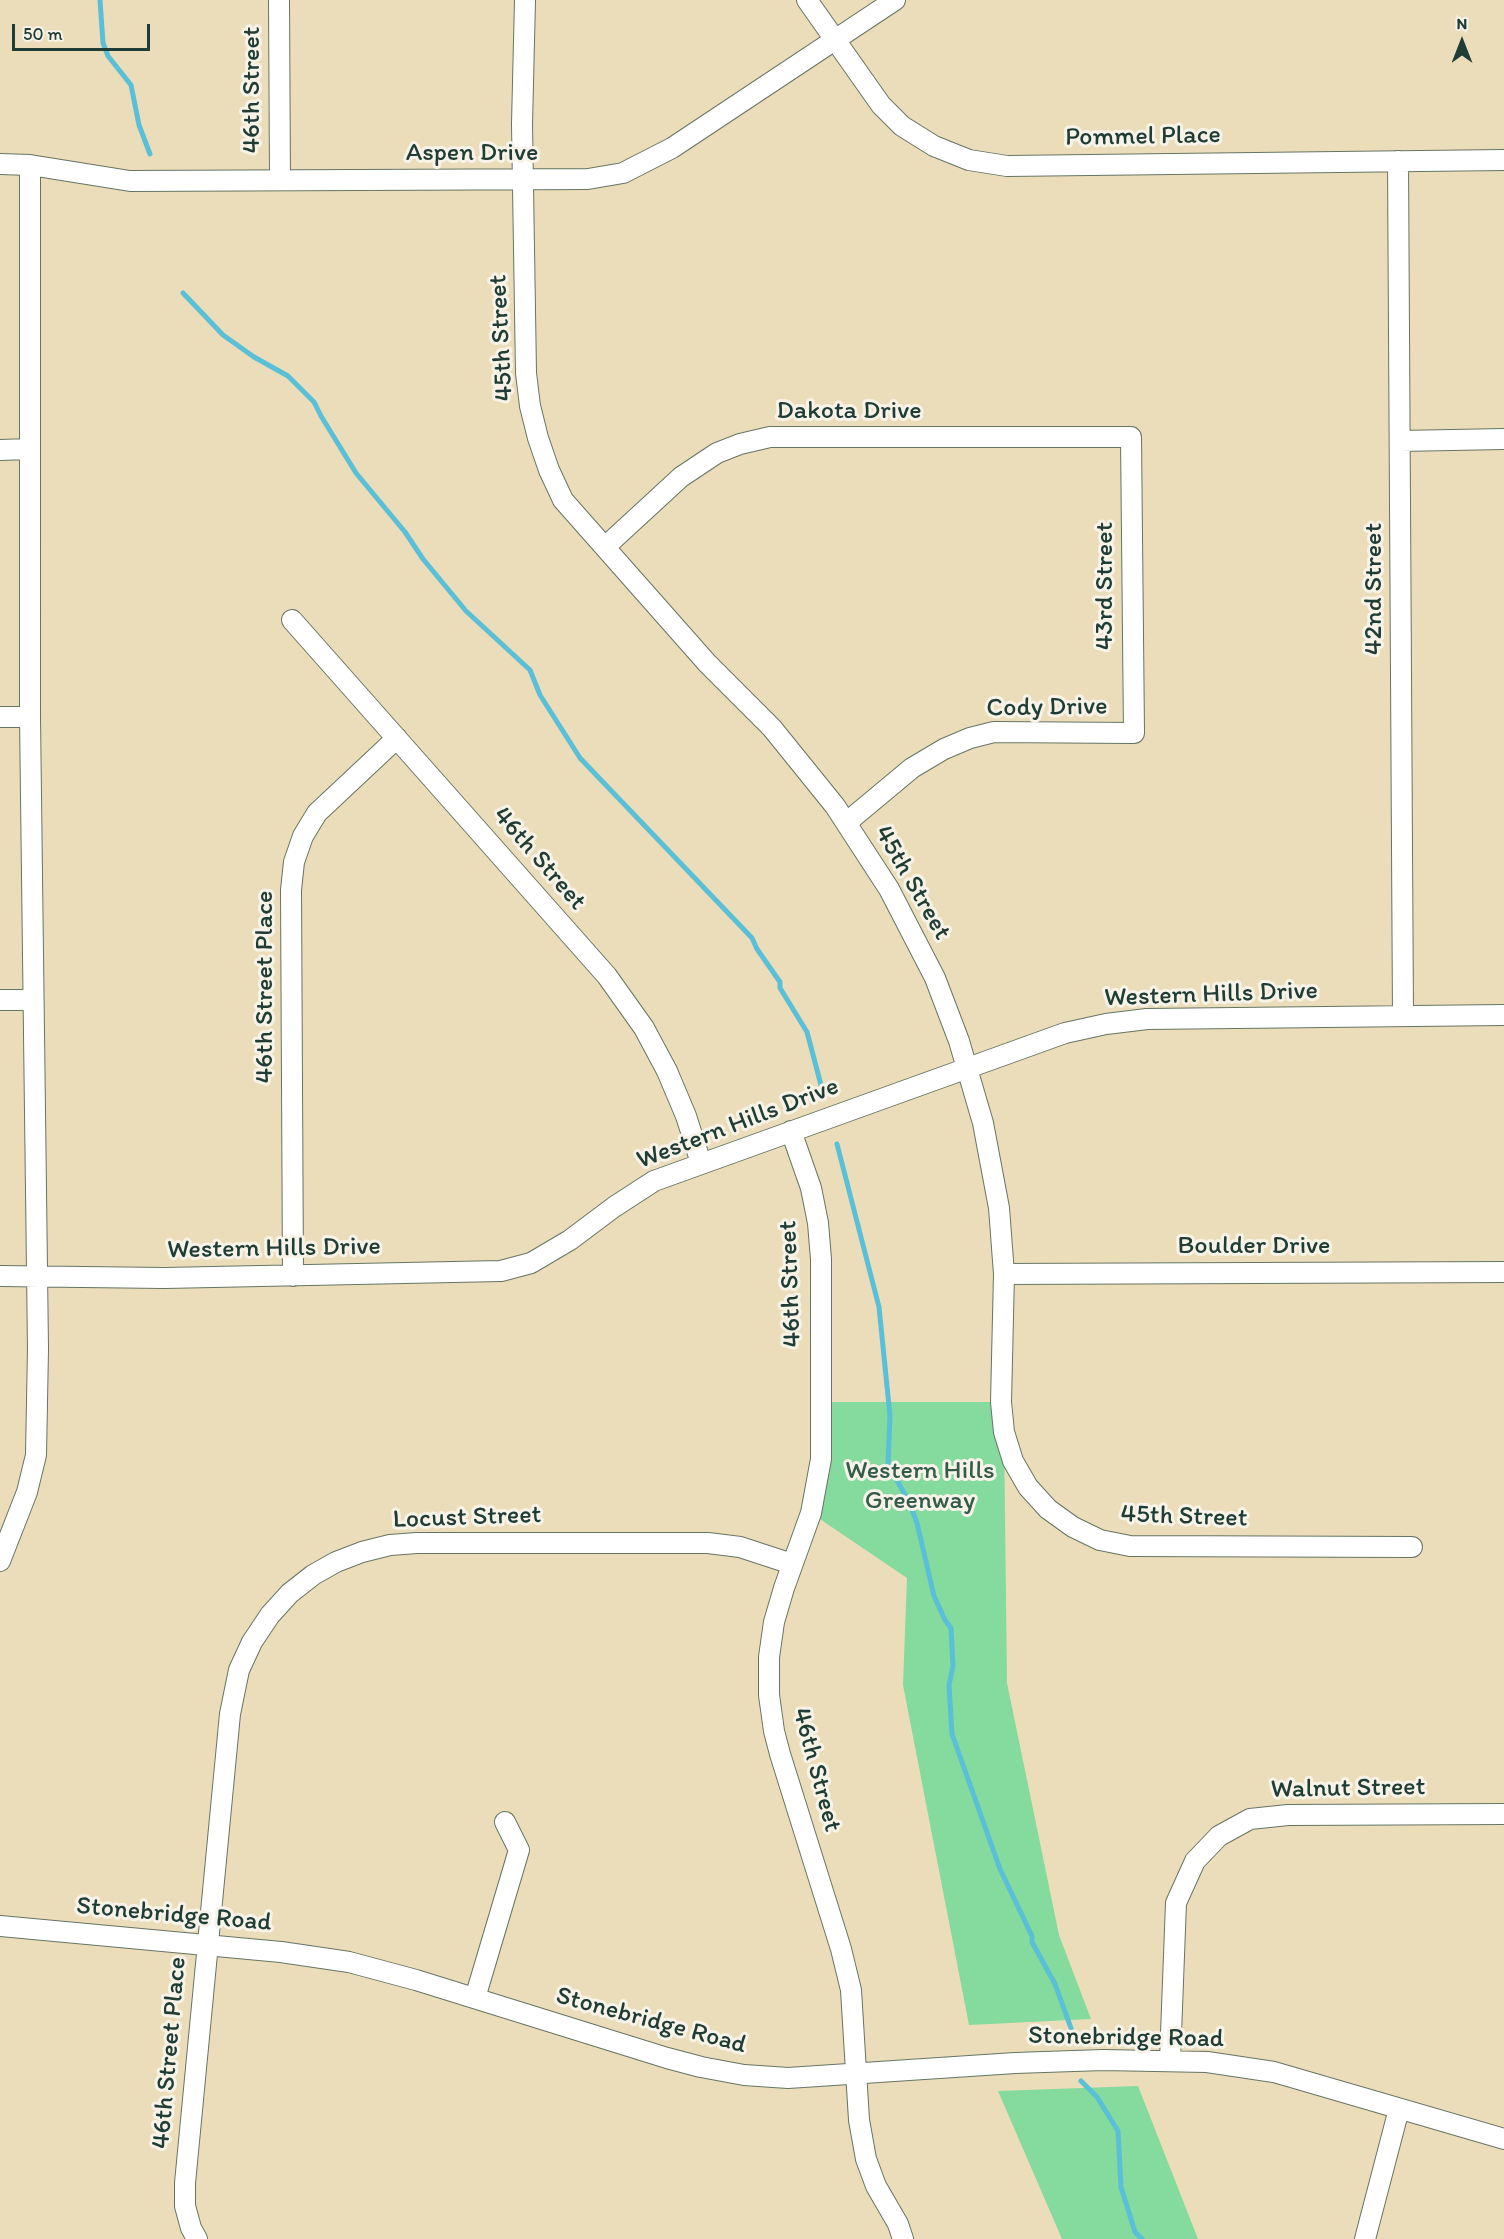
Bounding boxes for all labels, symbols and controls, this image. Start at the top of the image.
scale bar [15,12,153,50]
north arrow [1432,12,1492,72]
text: N [1457,14,1467,33]
text: 50 m [23,23,63,45]
street label: 46th Street [236,26,268,154]
street label: Pommel Place [1065,120,1221,154]
street label: Aspen Drive [406,137,538,169]
street label: 45th Street [483,274,521,402]
street label: Dakota Drive [776,395,922,427]
street label: 43rd Street [1089,522,1121,650]
street label: 42nd Street [1358,523,1390,655]
street label: Cody Drive [986,691,1108,725]
street label: 46th Street [486,801,592,917]
street label: 45th Street [867,820,957,946]
street label: 46th Street Place [249,891,281,1083]
street label: Western Hills Drive [1104,976,1318,1014]
street label: Western Hills Drive [633,1071,843,1177]
street label: 46th Street [773,1220,809,1348]
street label: Boulder Drive [1178,1230,1330,1262]
street label: Western Hills Drive [167,1232,381,1266]
park label: Western Hills Greenway [845,1455,995,1516]
street label: 45th Street [1120,1499,1248,1535]
street label: Locust Street [392,1500,542,1536]
street label: 46th Street [784,1705,848,1835]
street label: Walnut Street [1270,1772,1426,1806]
street label: Stonebridge Road [75,1891,273,1939]
street label: 46th Street Place [146,1956,194,2150]
street label: Stonebridge Road [552,1981,750,2061]
street label: Stonebridge Road [1028,2021,1224,2055]

